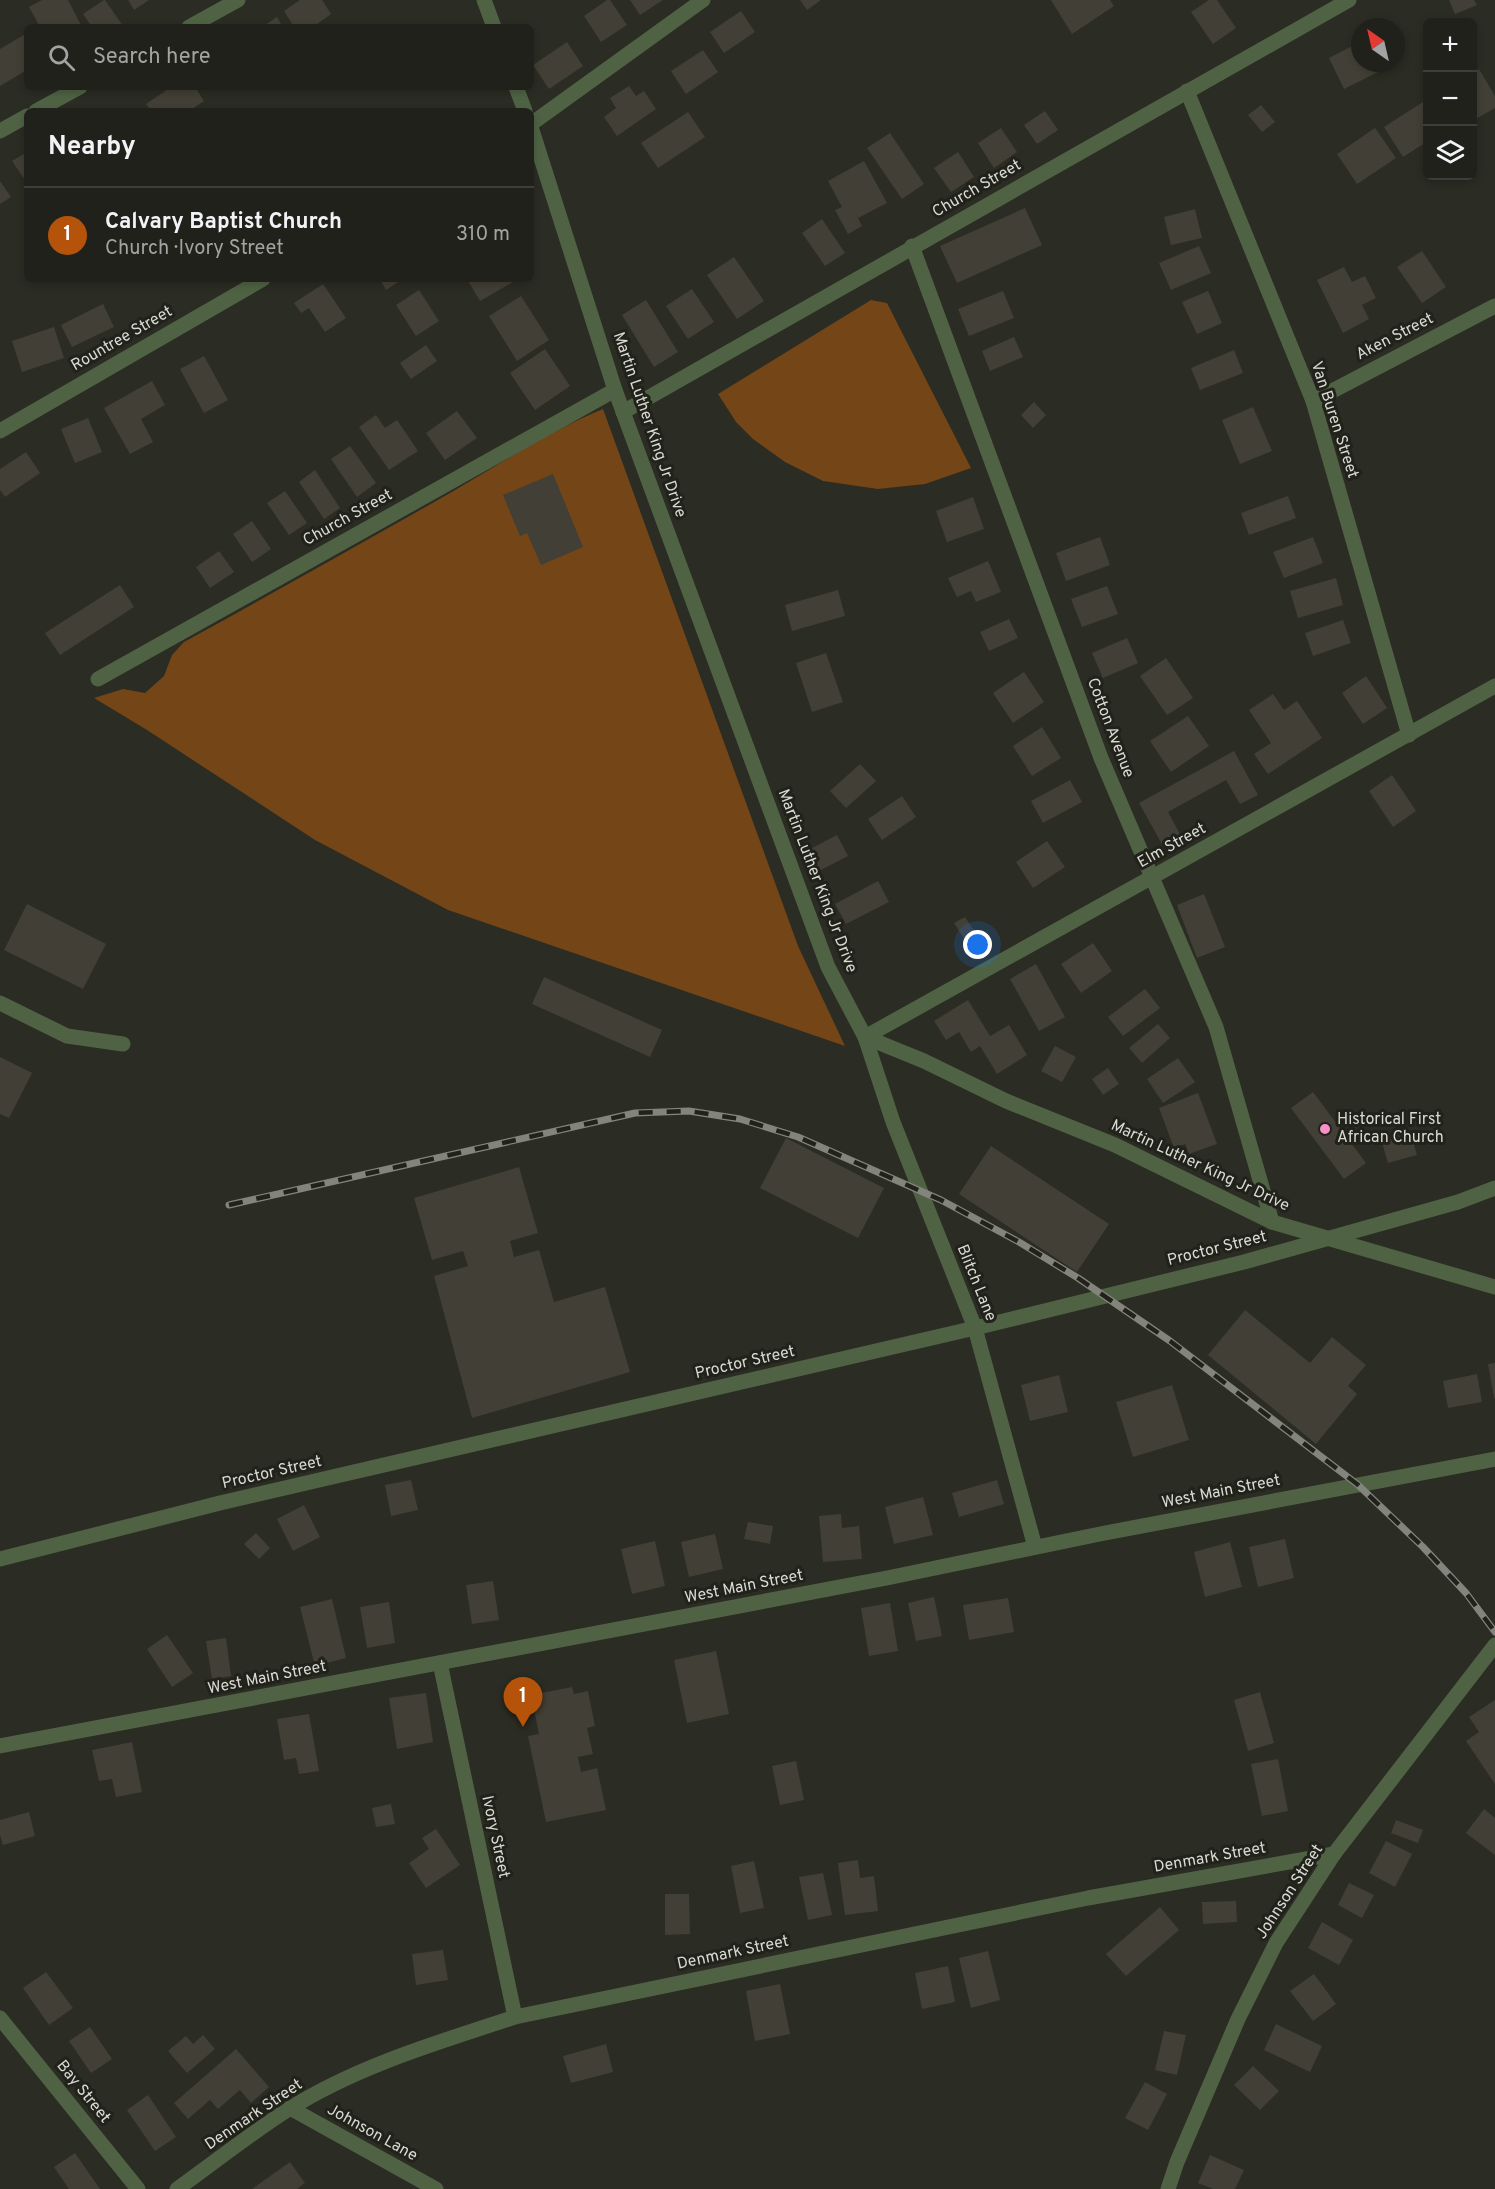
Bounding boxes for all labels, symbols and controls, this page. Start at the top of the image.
north arrow [1351,18,1405,72]
map controls [1423,18,1477,180]
button: + [1423,18,1477,72]
search box [24,24,534,90]
icon: search [45,41,78,74]
text: Search here [93,44,211,71]
button: − [1423,72,1477,126]
button: layers [1423,126,1477,180]
text: Nearby [48,131,136,164]
street label: Church Street [929,156,1025,222]
text: Calvary Baptist Church [105,209,342,236]
text: 1 [64,222,72,248]
text: 310 m [456,222,510,248]
text: Church · Ivory Street [105,236,284,262]
street label: Rountree Street [68,302,176,376]
street label: Aken Street [1353,309,1437,365]
street label: Martin Luther King Jr Drive [608,330,690,520]
street label: Van Buren Street [1306,359,1362,481]
street label: Church Street [300,485,396,551]
street label: Cotton Avenue [1082,675,1138,781]
street label: Martin Luther King Jr Drive [773,786,861,976]
street label: Elm Street [1134,819,1210,873]
your location [963,930,992,959]
place label: Historical First African Church [1337,1110,1444,1148]
street label: Martin Luther King Jr Drive [1107,1116,1293,1216]
marker: Historical First African Church [1318,1122,1332,1136]
street label: Proctor Street [1165,1227,1269,1271]
street label: Blitch Lane [952,1242,1000,1324]
street label: Proctor Street [693,1342,797,1384]
street label: Proctor Street [220,1452,324,1494]
street label: West Main Street [1160,1471,1282,1513]
street label: West Main Street [683,1566,805,1608]
street label: West Main Street [206,1657,328,1699]
pin: 1 [504,1678,542,1727]
street label: Ivory Street [476,1794,514,1880]
street label: Denmark Street [1152,1838,1268,1878]
street label: Johnson Street [1252,1841,1328,1943]
street label: Denmark Street [675,1931,791,1975]
street label: Bay Street [52,2056,114,2128]
street label: Denmark Street [201,2075,307,2155]
street label: Johnson Lane [323,2100,421,2166]

